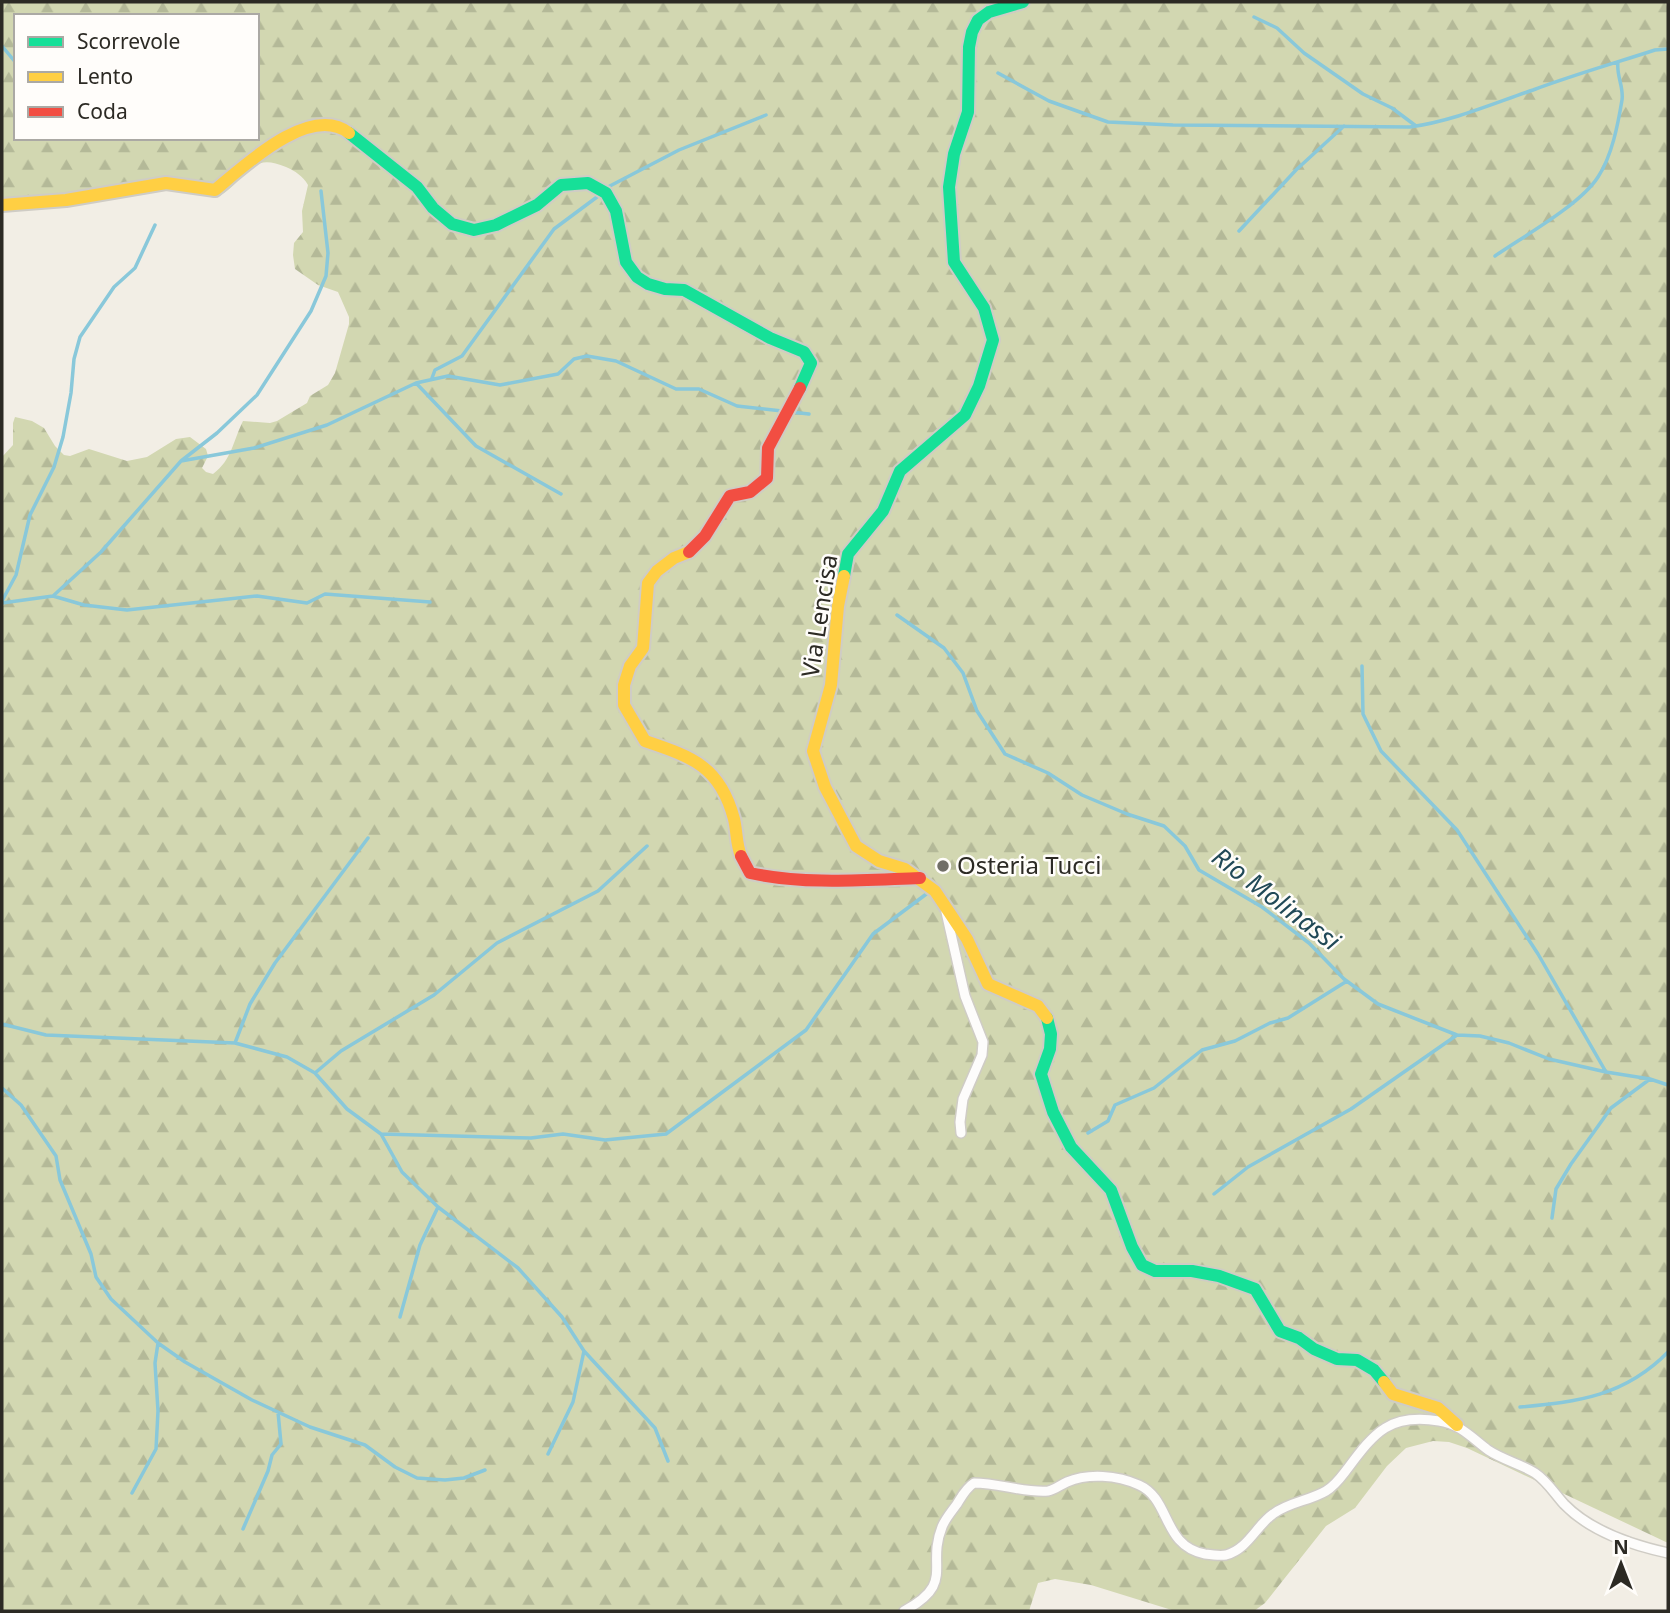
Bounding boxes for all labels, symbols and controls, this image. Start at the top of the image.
legend [14,14,259,140]
text: Scorrevole [77,27,180,55]
text: Lento [77,62,133,90]
text: Coda [77,97,128,125]
street label: Via Lencisa [793,552,845,680]
water label: Rio Molinassi [1205,838,1349,959]
place label: Osteria Tucci [957,848,1101,881]
marker: Osteria Tucci [935,858,951,874]
north arrow [1586,1529,1656,1599]
text: N [1613,1534,1629,1560]

